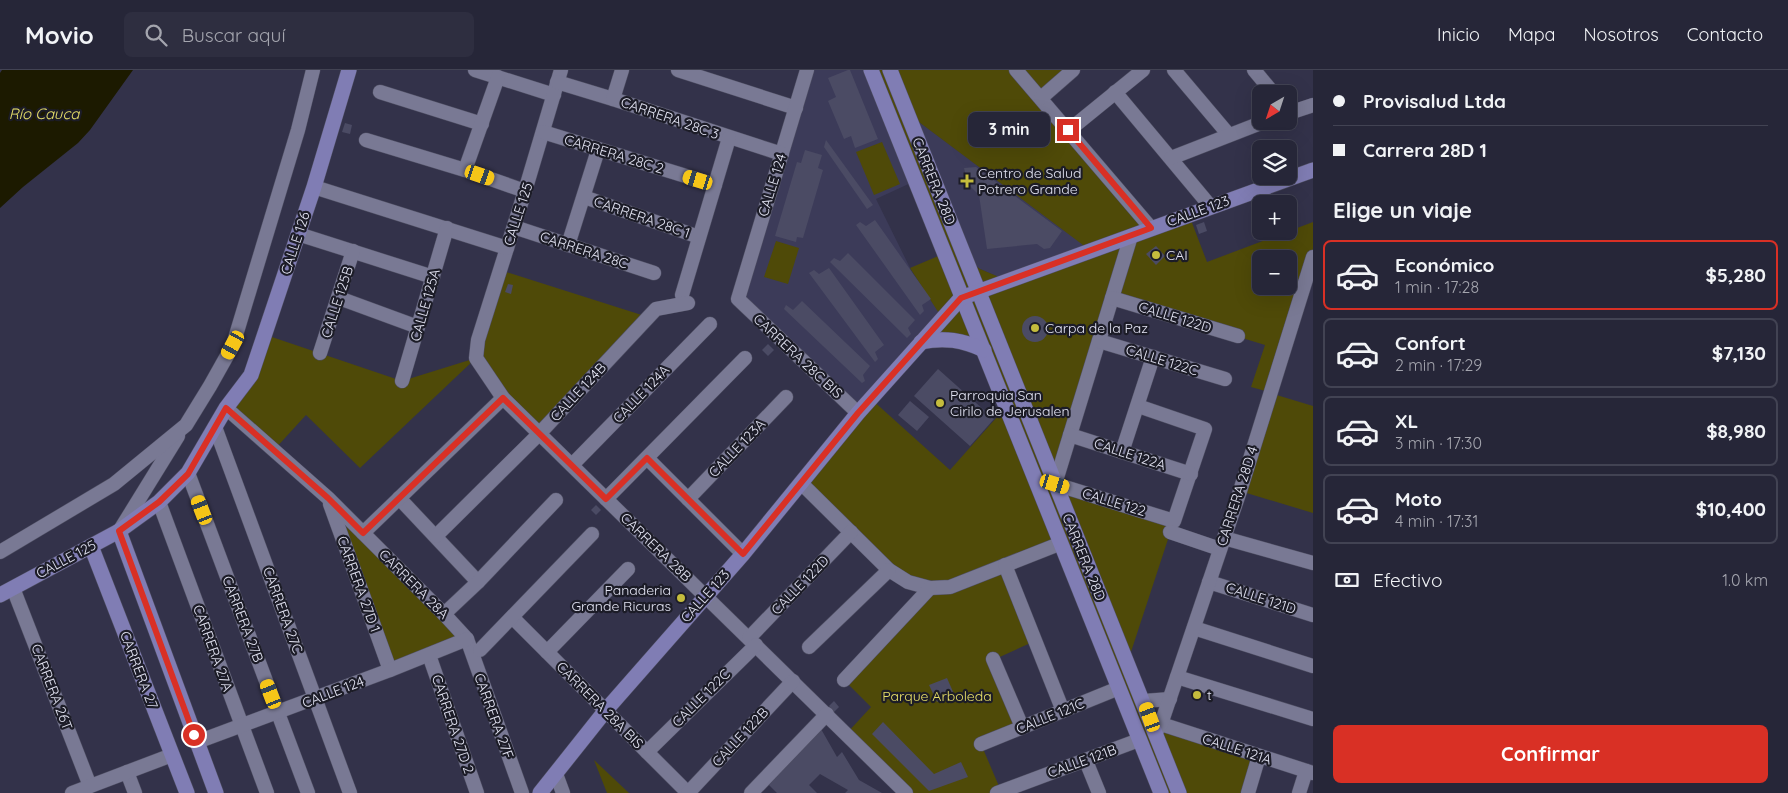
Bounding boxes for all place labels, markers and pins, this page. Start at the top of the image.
place label: Centro de Salud Potrero Grande [978,164,1081,198]
marker: Centro de Salud Potrero Grande [960,174,974,188]
place label: CAI [1166,246,1188,264]
marker: CAI [1150,249,1162,261]
place label: Carpa de la Paz [1045,319,1148,337]
marker: Carpa de la Paz [1029,322,1041,334]
place label: Parroquia San Cirilo de Jerusalen [950,386,1070,420]
marker: Parroquia San Cirilo de Jerusalen [934,397,946,409]
place label: Panaderia Grande Ricuras [571,581,671,615]
marker: Panaderia Grande Ricuras [675,592,687,604]
place label: t [1207,686,1212,704]
marker: t [1191,689,1203,701]

